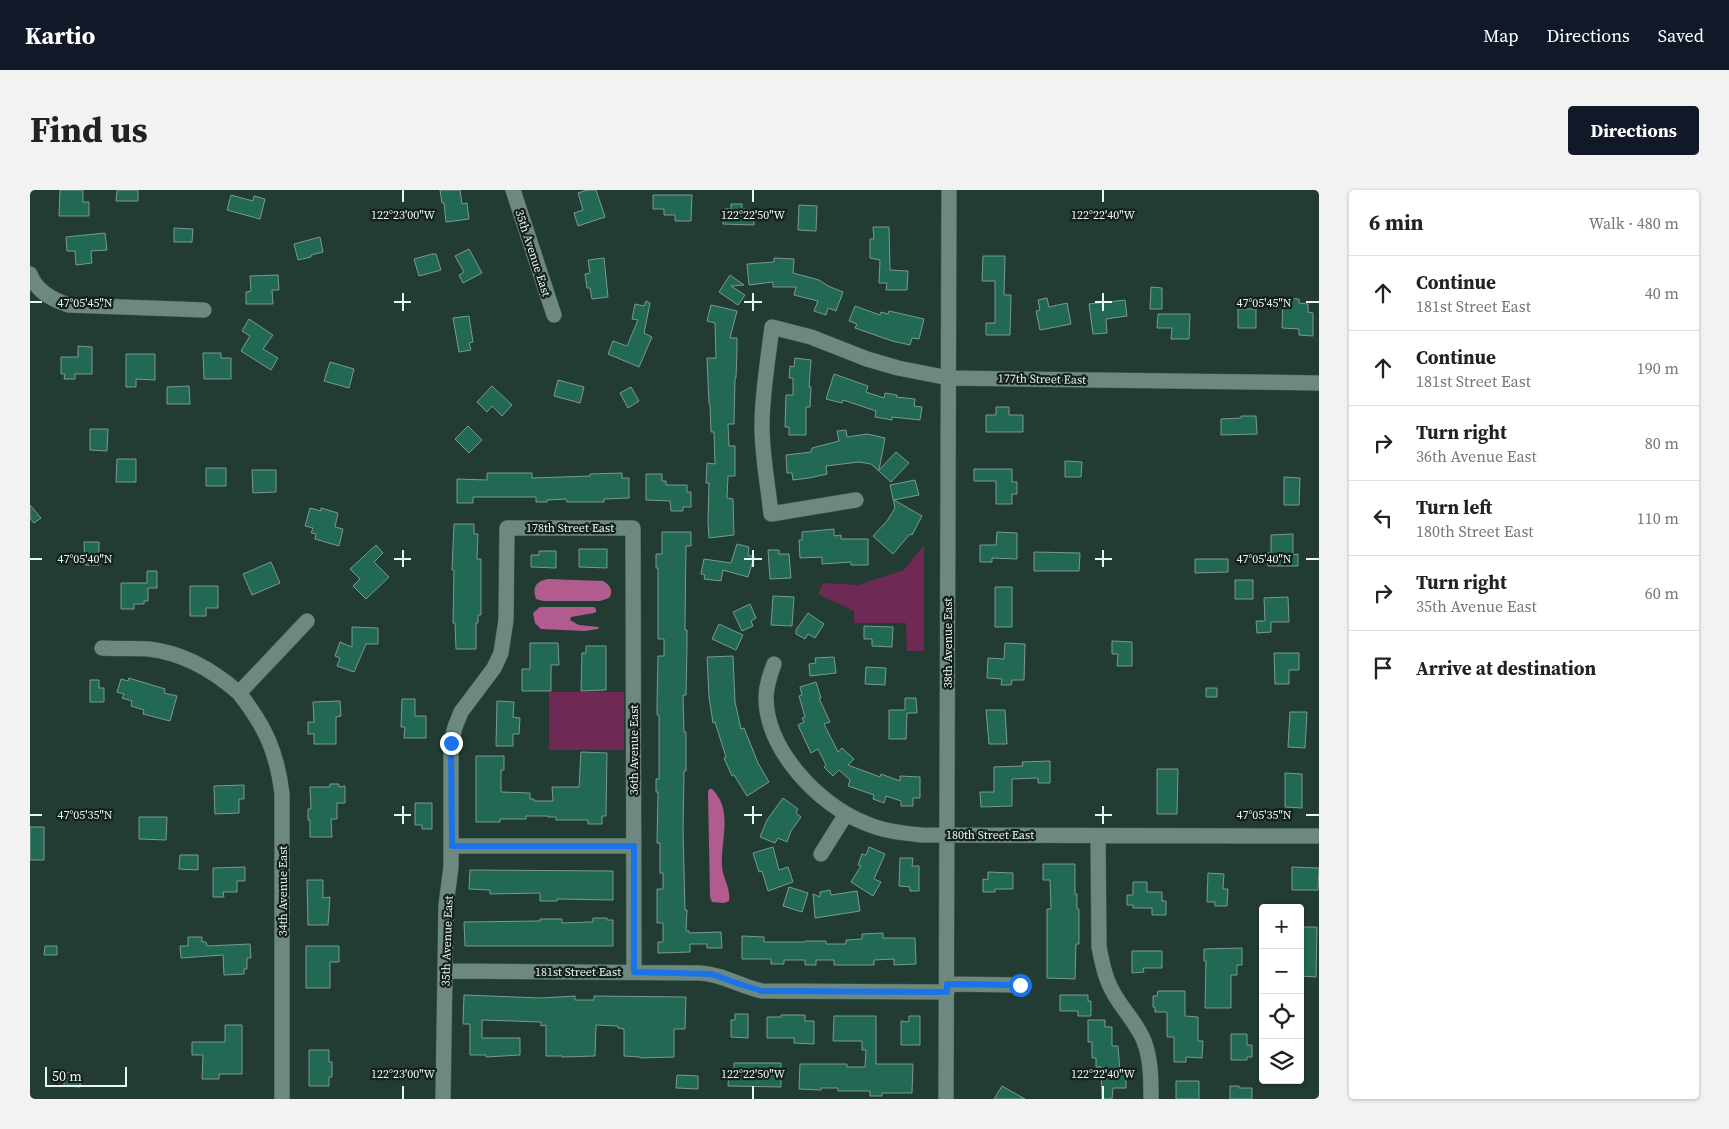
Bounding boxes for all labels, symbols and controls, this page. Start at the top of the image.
text: Kartio [25,19,95,52]
text: Map [1483,23,1519,48]
text: Directions [1547,23,1630,48]
text: Saved [1658,23,1704,48]
text: Find us [30,106,148,154]
button: Directions [1568,106,1699,155]
text: 122°23'00"W [371,207,435,223]
street label: 35th Avenue East [511,207,555,299]
text: 122°22'50"W [721,207,785,223]
text: 122°22'40"W [1071,207,1135,223]
text: 6 min [1369,208,1424,237]
text: Walk · 480 m [1589,212,1679,234]
text: Continue [1416,269,1496,295]
icon: ahead [1369,279,1397,307]
text: 40 m [1645,282,1679,304]
text: 47°05'45"N [57,295,113,311]
text: 47°05'45"N [1236,295,1292,311]
text: 181st Street East [1416,295,1531,317]
text: Continue [1416,344,1496,370]
icon: ahead [1369,354,1397,382]
text: 190 m [1637,357,1679,379]
street label: 177th Street East [998,370,1086,388]
text: 181st Street East [1416,370,1531,392]
text: Turn right [1416,419,1507,445]
icon: right [1369,429,1397,457]
text: 80 m [1645,432,1679,454]
text: 36th Avenue East [1416,445,1537,467]
text: Turn left [1416,494,1492,520]
icon: left [1369,504,1397,532]
text: 110 m [1637,507,1679,529]
street label: 178th Street East [526,520,614,536]
text: 180th Street East [1416,520,1534,542]
text: 47°05'40"N [57,551,113,567]
text: 47°05'40"N [1236,551,1292,567]
text: Turn right [1416,569,1507,595]
icon: right [1369,579,1397,607]
text: 60 m [1645,582,1679,604]
text: 35th Avenue East [1416,595,1537,617]
street label: 38th Avenue East [940,598,956,688]
icon: arrive [1369,654,1397,682]
text: Arrive at destination [1416,655,1596,681]
street label: 36th Avenue East [626,705,642,795]
route end [440,732,463,755]
text: 47°05'35"N [57,807,113,823]
text: 47°05'35"N [1236,807,1292,823]
street label: 180th Street East [946,827,1034,843]
street label: 34th Avenue East [275,846,291,936]
street label: 35th Avenue East [437,895,457,987]
map controls [1259,904,1304,1084]
button: + [1259,904,1304,949]
button: − [1259,949,1304,994]
street label: 181st Street East [535,964,621,980]
route start [1009,974,1032,997]
button: locate [1259,994,1304,1039]
button: layers [1259,1039,1304,1084]
scale bar [45,1064,128,1087]
text: 50 m [52,1066,82,1086]
text: 122°23'00"W [371,1066,435,1082]
text: 122°22'50"W [721,1066,785,1082]
text: 122°22'40"W [1071,1066,1135,1082]

